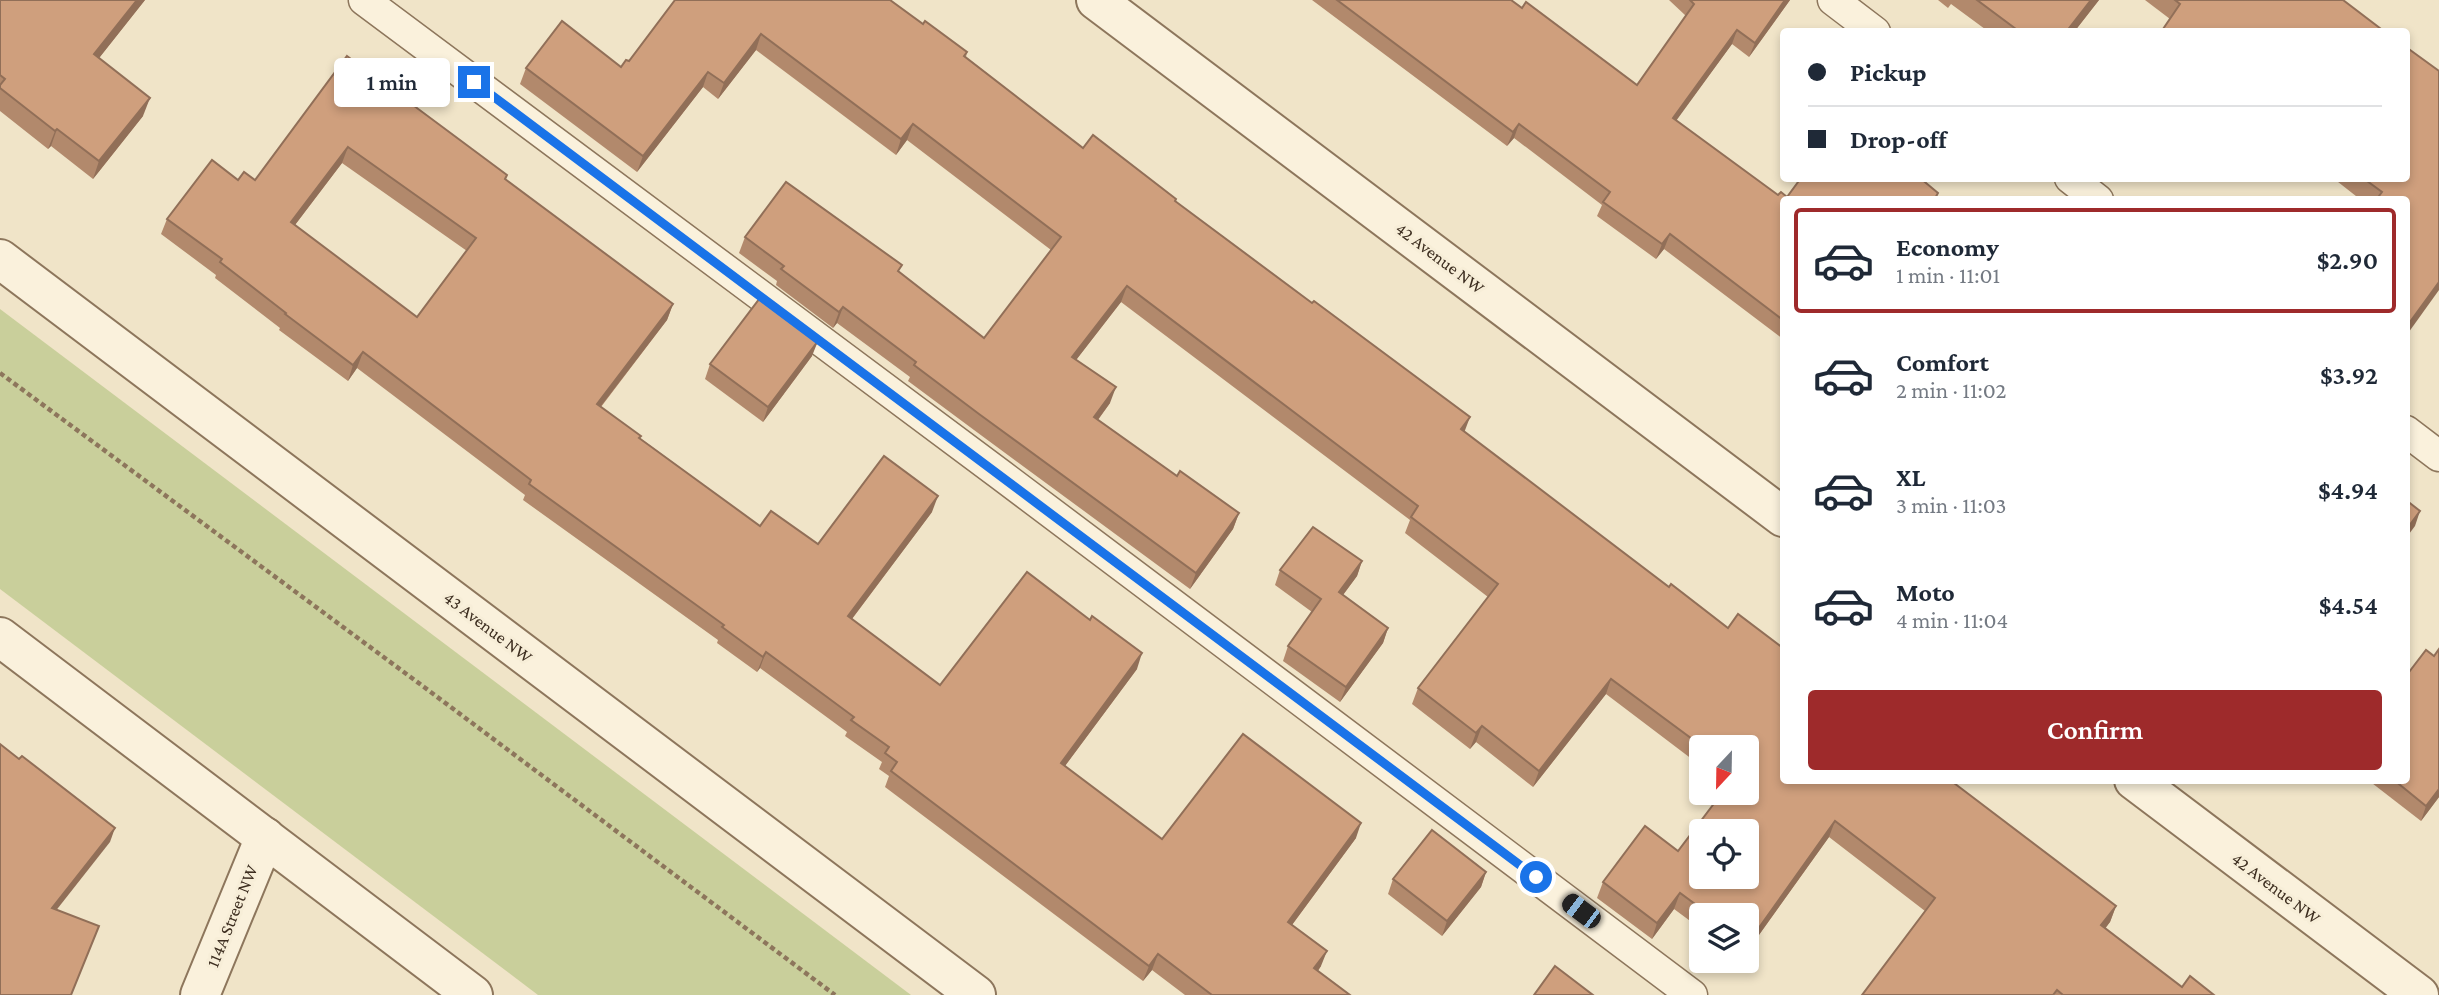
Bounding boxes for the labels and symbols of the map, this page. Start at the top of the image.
callout: 1 min [334,57,449,106]
route end [458,66,490,98]
street label: 42 Avenue NW [1392,218,1489,298]
street label: 43 Avenue NW [440,587,537,667]
north arrow [1689,735,1759,805]
street label: 42 Avenue NW [2228,848,2325,928]
street label: 114A Street NW [202,861,262,970]
route start [1520,861,1552,893]
car [1558,890,1605,932]

